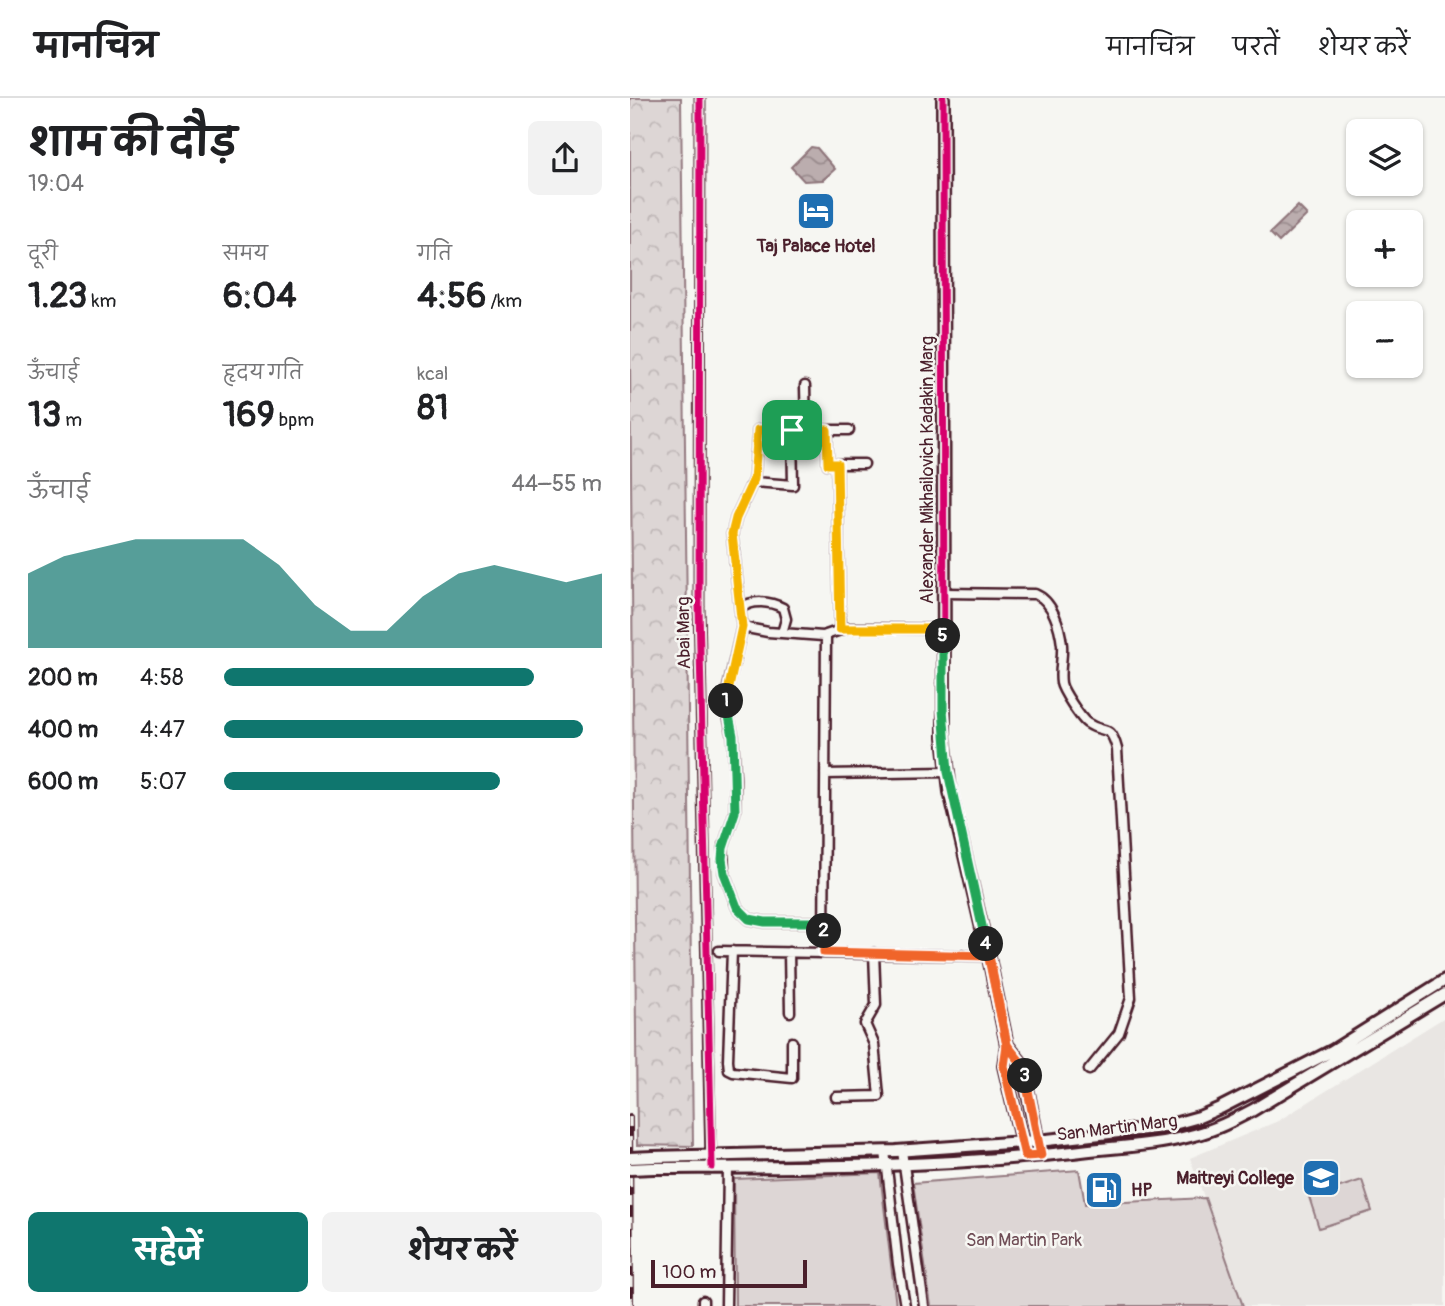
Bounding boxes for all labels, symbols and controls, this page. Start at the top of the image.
text: मानचित्र [35,26,158,67]
text: मानचित्र [1106,33,1194,62]
text: परतें [1232,33,1280,62]
text: शेयर करें [1318,33,1410,62]
text: शाम की दौड़ [28,119,237,167]
map controls [1346,119,1423,378]
button: layers [1346,119,1423,196]
button: share [528,121,602,195]
text: 19:04 [28,169,84,198]
hotel icon: Taj Palace Hotel [795,190,837,232]
button: + [1346,210,1423,287]
place label: Taj Palace Hotel [756,235,875,258]
text: दूरी [28,242,58,266]
text: समय [223,242,268,266]
text: गति [417,242,452,266]
text: 1.23 [28,274,87,318]
text: 6:04 [223,274,297,318]
text: 4:56 [417,274,486,318]
text: km [87,289,116,313]
text: /km [486,289,522,313]
button: − [1346,301,1423,378]
street label: Alexander Mikhailovich Kadakin Marg [916,336,939,604]
text: ऊँचाई [28,361,79,385]
text: हृदय गति [223,361,303,385]
text: kcal [417,362,448,386]
text: 81 [417,386,449,430]
text: 13 [28,393,61,437]
text: 169 [223,393,275,437]
pin [762,400,822,460]
text: m [61,408,82,432]
text: bpm [275,408,314,432]
icon: arrive [773,411,811,449]
text: 44–55 m [511,469,602,498]
text: ऊँचाई [28,476,90,505]
street label: Abai Marg [672,596,696,670]
pin: 5 [926,618,960,654]
text: 5 [937,623,948,647]
text: 200 m [28,663,98,692]
text: 4:58 [140,663,184,692]
pin: 1 [708,684,744,718]
text: 1 [722,688,729,712]
text: 400 m [28,715,98,744]
text: 4:47 [140,715,185,744]
text: 600 m [28,767,98,796]
text: 5:07 [140,767,186,796]
pin: 2 [806,914,842,948]
text: 2 [818,918,829,942]
pin: 4 [968,926,1004,962]
text: 4 [980,931,991,955]
pin: 3 [1008,1058,1042,1094]
text: 3 [1019,1063,1030,1087]
street label: San Martin Marg [1055,1109,1179,1147]
school or university icon: Maitreyi College [1300,1157,1342,1199]
place label: Maitreyi College [1176,1167,1295,1190]
fuel station icon: HP [1083,1169,1125,1211]
place label: HP [1131,1179,1152,1202]
button: सहेजें [28,1212,308,1292]
button: शेयर करें [322,1212,602,1292]
park label: San Martin Park [966,1229,1083,1252]
scale bar [651,1257,807,1289]
text: 100 m [662,1260,716,1284]

